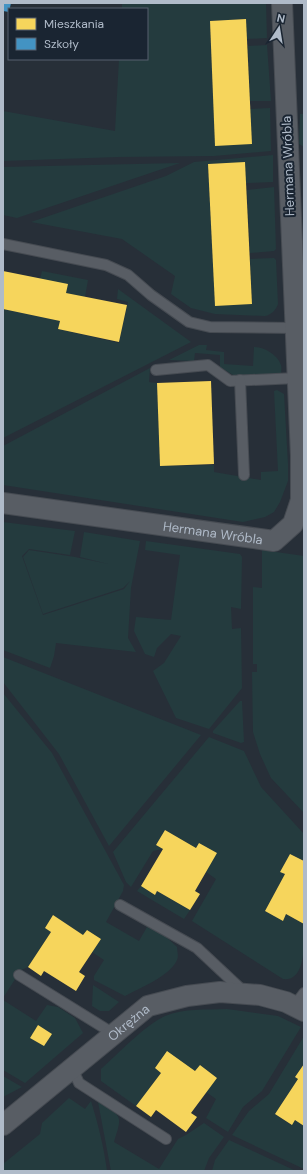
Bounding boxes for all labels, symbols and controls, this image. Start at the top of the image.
legend [8,8,148,60]
north arrow [259,8,299,48]
text: N [276,11,286,26]
text: Mieszkania [44,16,104,32]
text: Szkoły [44,36,79,52]
street label: Hermana Wróbla [278,116,298,216]
street label: Hermana Wróbla [162,517,264,548]
street label: Okrężna [104,1000,153,1044]

